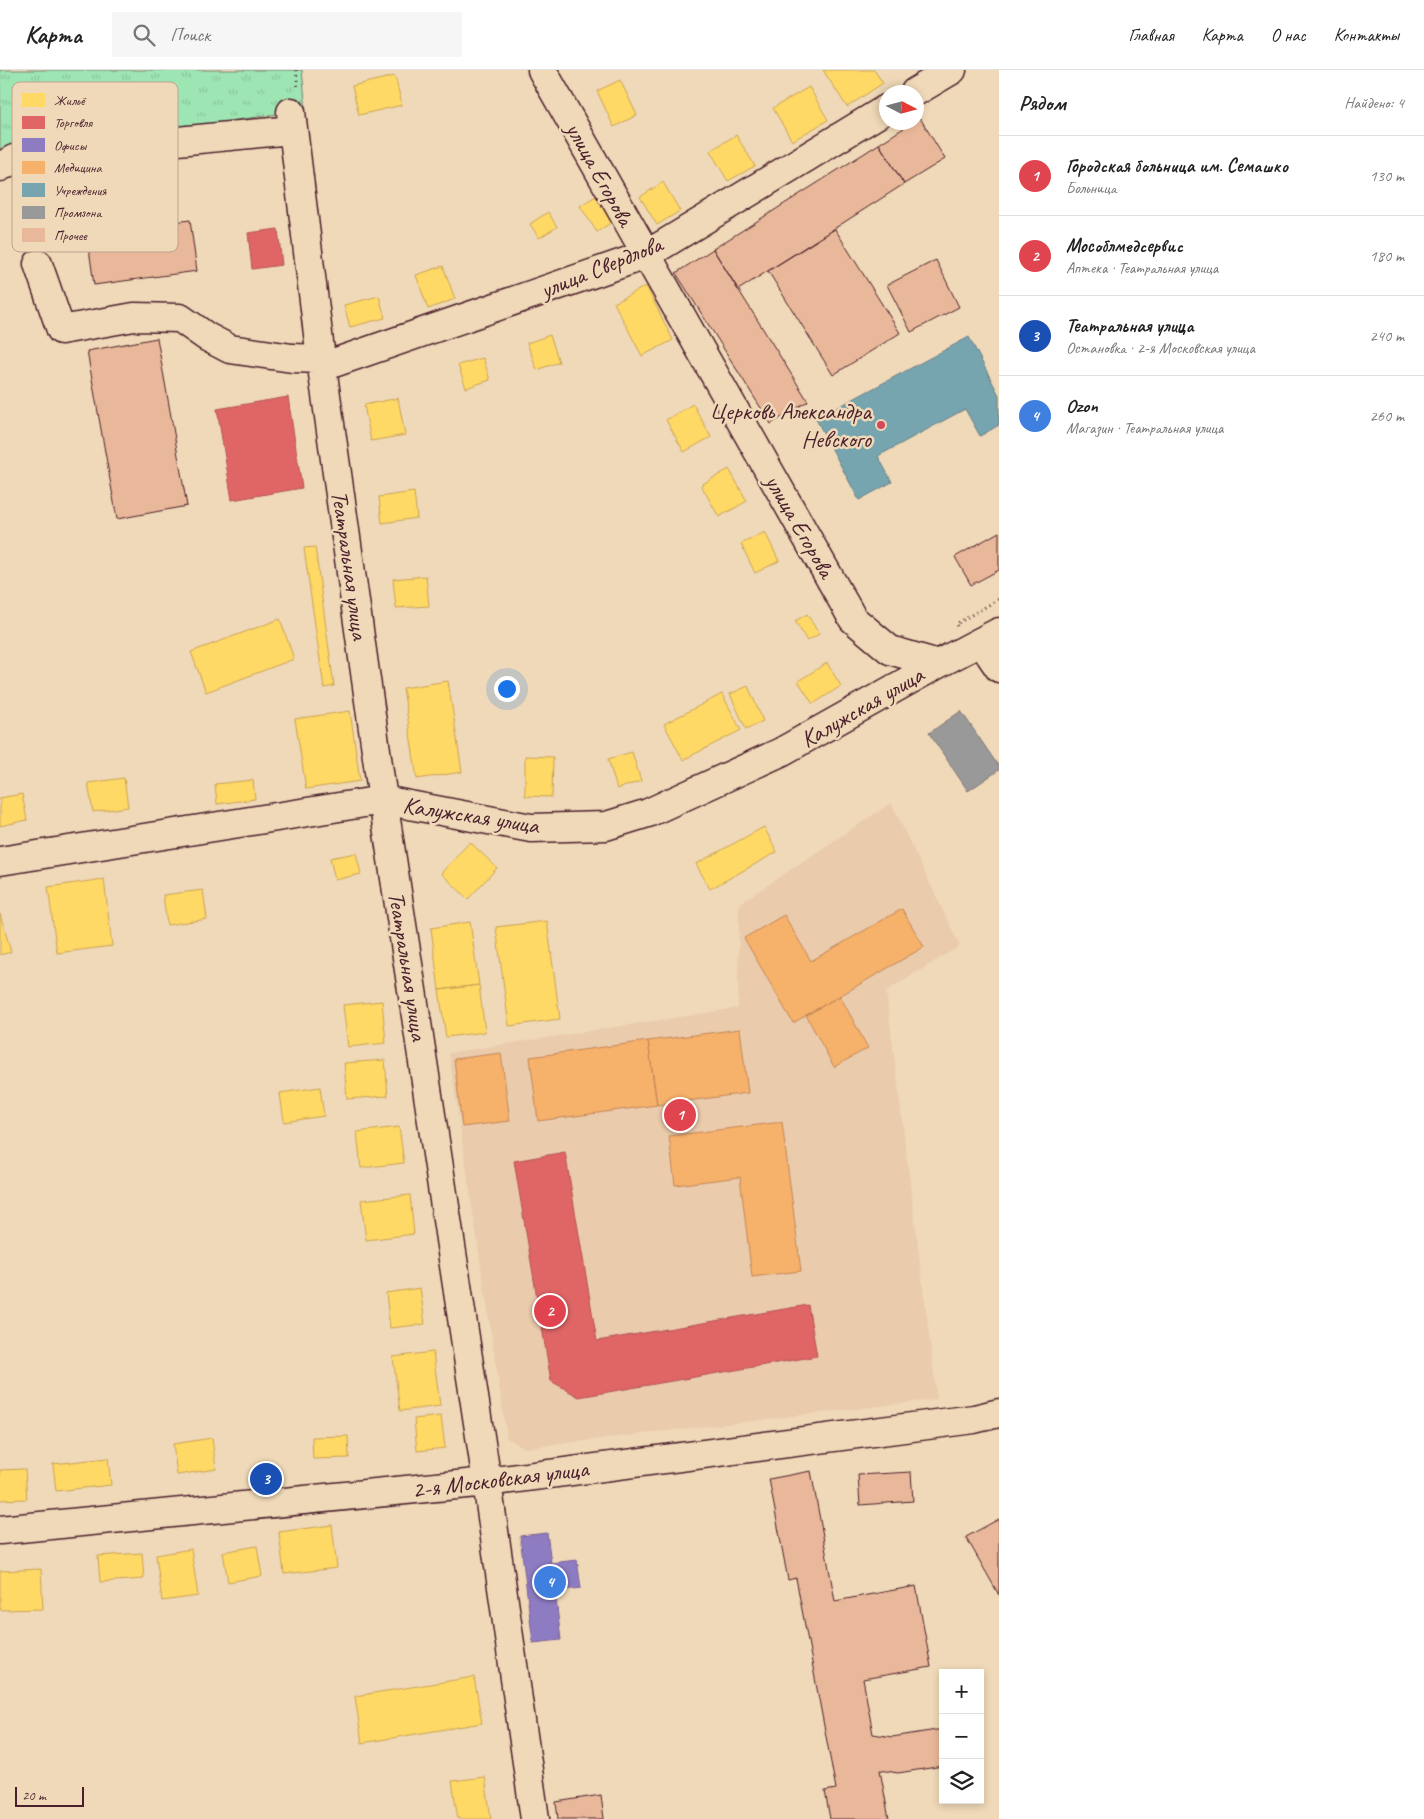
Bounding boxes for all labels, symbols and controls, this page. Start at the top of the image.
search box [112,12,462,57]
text: Карта [25,20,82,50]
icon: search [130,21,158,49]
text: Поиск [170,23,210,47]
text: Главная [1129,24,1174,46]
text: Карта [1202,24,1243,46]
text: О нас [1271,24,1306,46]
text: Контакты [1334,24,1399,46]
legend [12,82,178,252]
north arrow [879,85,924,130]
text: Рядом [1019,90,1066,116]
text: Жильё [54,92,87,109]
text: Найдено: 4 [1344,93,1404,113]
text: Торговля [54,114,93,131]
street label: улица Егорова [558,115,642,233]
text: Офисы [54,137,88,154]
text: Городская больница им. Семашко [1066,154,1288,178]
text: Медицина [54,159,103,176]
text: 1 [1031,166,1039,186]
text: 130 m [1370,166,1404,186]
text: Больница [1066,178,1116,198]
text: Учреждения [54,182,107,199]
text: Промзона [54,204,102,221]
text: Прочее [54,227,88,244]
street label: улица Свердлова [534,228,668,306]
text: Мособлмедсервис [1066,234,1183,258]
text: 2 [1031,246,1039,266]
text: 180 m [1370,246,1404,266]
text: Аптека · Театральная улица [1066,258,1218,278]
text: Театральная улица [1066,314,1194,338]
text: 3 [1031,326,1039,346]
text: 240 m [1370,326,1404,346]
text: Остановка · 2-я Московская улица [1066,338,1255,358]
text: Ozon [1066,394,1098,418]
place label: Церковь Александра Невского [709,396,873,454]
text: 4 [1031,406,1039,426]
text: 260 m [1370,406,1404,426]
text: Магазин · Театральная улица [1066,418,1224,438]
marker: Церковь Александра Невского [875,419,887,431]
street label: улица Егорова [757,467,843,585]
street label: Театральная улица [325,489,375,643]
street label: Калужская улица [795,659,930,754]
your location [494,676,520,702]
street label: Калужская улица [401,789,543,841]
street label: Театральная улица [381,889,435,1044]
pin: 1 [664,1096,696,1134]
pin: 2 [534,1292,566,1330]
street label: 2-я Московская улица [410,1453,591,1505]
pin: 3 [250,1460,282,1498]
pin: 4 [534,1563,566,1601]
map controls [939,1669,984,1804]
button: + [939,1669,984,1714]
button: − [939,1714,984,1759]
button: layers [939,1759,984,1804]
scale bar [15,1784,84,1807]
text: 20 m [22,1787,46,1804]

